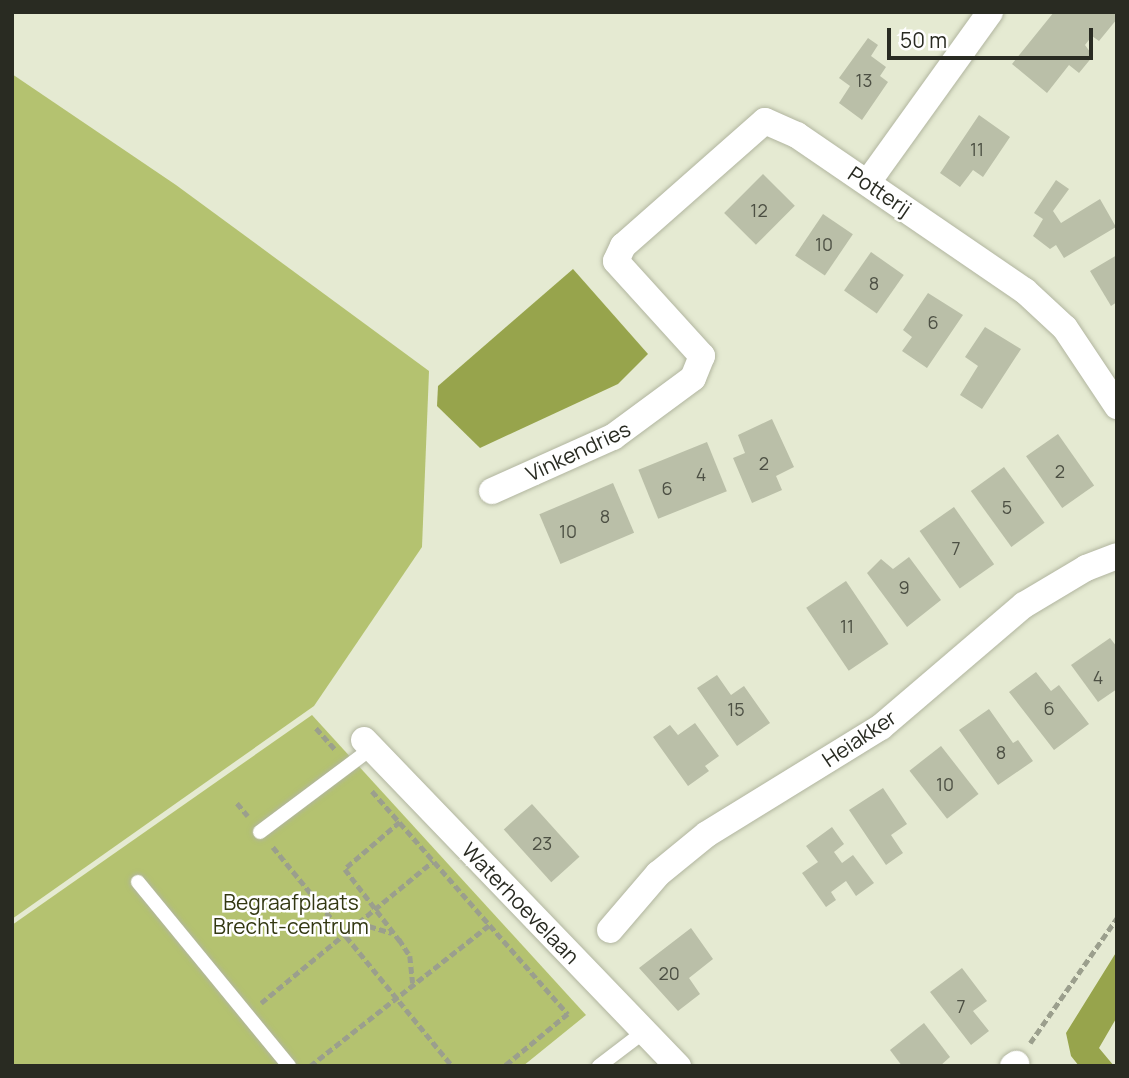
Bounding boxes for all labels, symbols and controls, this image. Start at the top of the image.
scale bar [891,14,1098,58]
text: 50 m [900,26,947,54]
house number: 13 [856,69,872,91]
house number: 11 [970,138,984,160]
street label: Potterij [844,161,916,221]
house number: 12 [750,199,768,221]
house number: 10 [815,233,833,255]
house number: 8 [869,272,879,294]
house number: 6 [927,311,939,333]
street label: Vinkendries [522,416,634,486]
house number: 2 [759,452,769,474]
house number: 2 [1055,460,1065,482]
house number: 4 [696,463,706,485]
house number: 6 [661,477,673,499]
house number: 5 [1002,496,1012,518]
house number: 8 [600,505,610,527]
house number: 10 [559,520,577,542]
house number: 7 [951,537,961,559]
house number: 9 [898,576,910,598]
house number: 11 [840,615,854,637]
house number: 4 [1093,666,1103,688]
house number: 6 [1043,697,1055,719]
house number: 15 [727,698,745,720]
street label: Heiakker [817,704,901,772]
house number: 8 [996,741,1006,763]
house number: 10 [936,773,954,795]
house number: 23 [532,832,552,854]
street label: Waterhoevelaan [457,837,585,969]
park label: Begraafplaats Brecht-centrum [213,889,369,939]
house number: 20 [658,962,680,984]
house number: 7 [956,995,966,1017]

